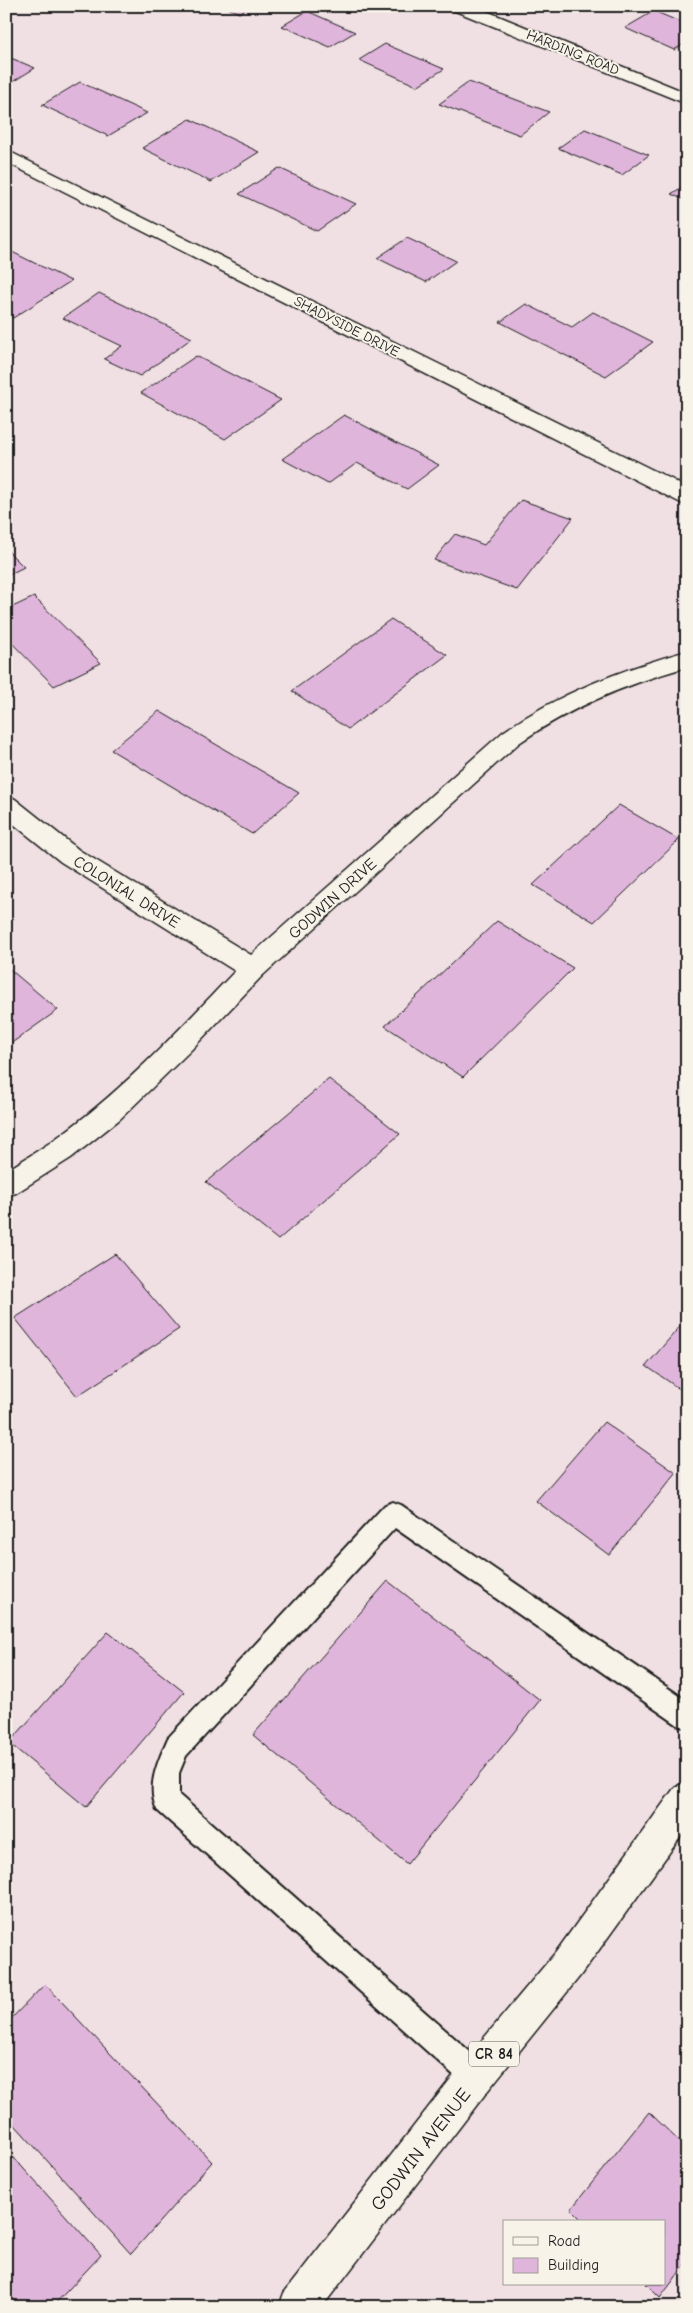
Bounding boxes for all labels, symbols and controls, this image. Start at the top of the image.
street label: HARDING ROAD [524,26,622,79]
street label: SHADYSIDE DRIVE [291,292,402,360]
street label: COLONIAL DRIVE [70,852,183,932]
street label: GODWIN DRIVE [285,854,380,943]
road number: CR 84 [469,2042,519,2066]
street label: GODWIN AVENUE [366,2084,475,2215]
legend [503,2220,666,2286]
text: Road [548,2232,580,2250]
text: Building [548,2256,599,2274]

